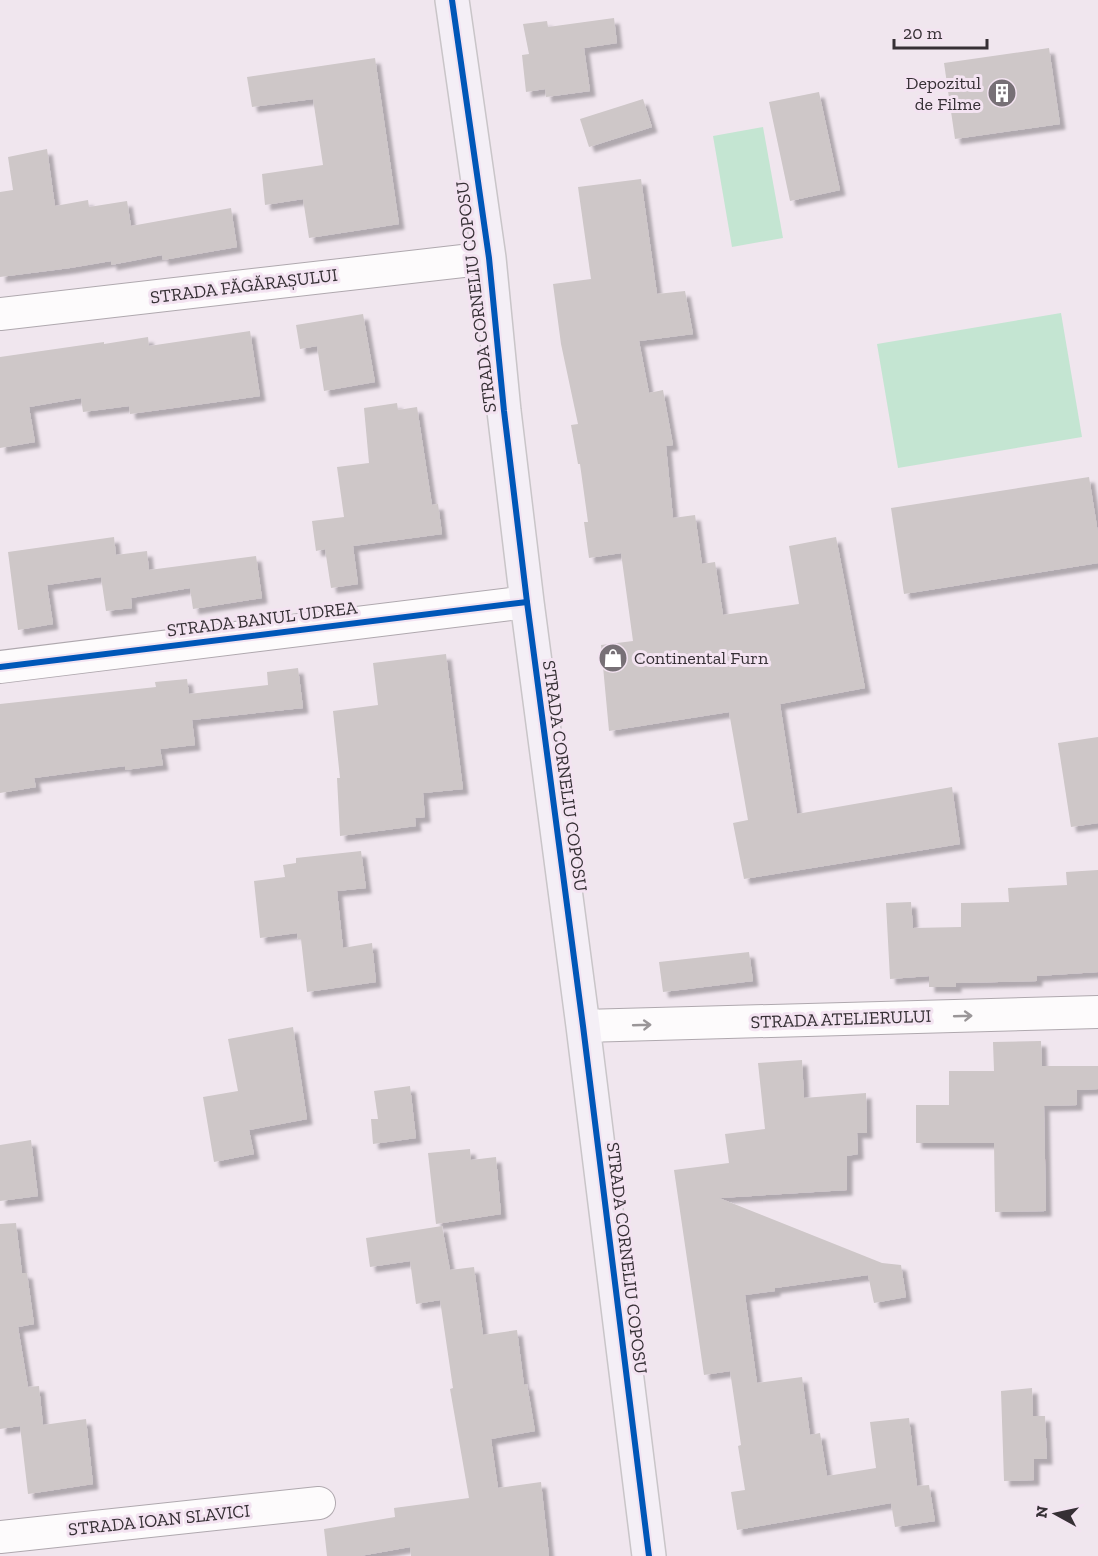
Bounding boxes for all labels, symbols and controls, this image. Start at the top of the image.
scale bar [894,12,987,50]
text: 20 m [903,22,943,44]
place label: Depozitul de Filme [906,72,981,115]
building icon: Depozitul de Filme [986,77,1018,109]
street label: STRADA CORNELIU COPOSU [451,180,501,414]
street label: STRADA FĂGĂRAȘULUI [149,264,339,308]
street label: STRADA BANUL UDREA [166,596,359,642]
shop icon: Continental Furn [597,642,629,674]
place label: Continental Furn [634,647,769,669]
street label: STRADA CORNELIU COPOSU [538,659,592,893]
street label: STRADA ATELIERULUI [750,1005,932,1033]
one-way arrow [952,1010,972,1021]
one-way arrow [631,1019,651,1030]
street label: STRADA CORNELIU COPOSU [602,1141,652,1375]
north arrow [1026,1484,1086,1544]
street label: STRADA IOAN SLAVICI [67,1499,251,1540]
text: N [1031,1505,1052,1519]

